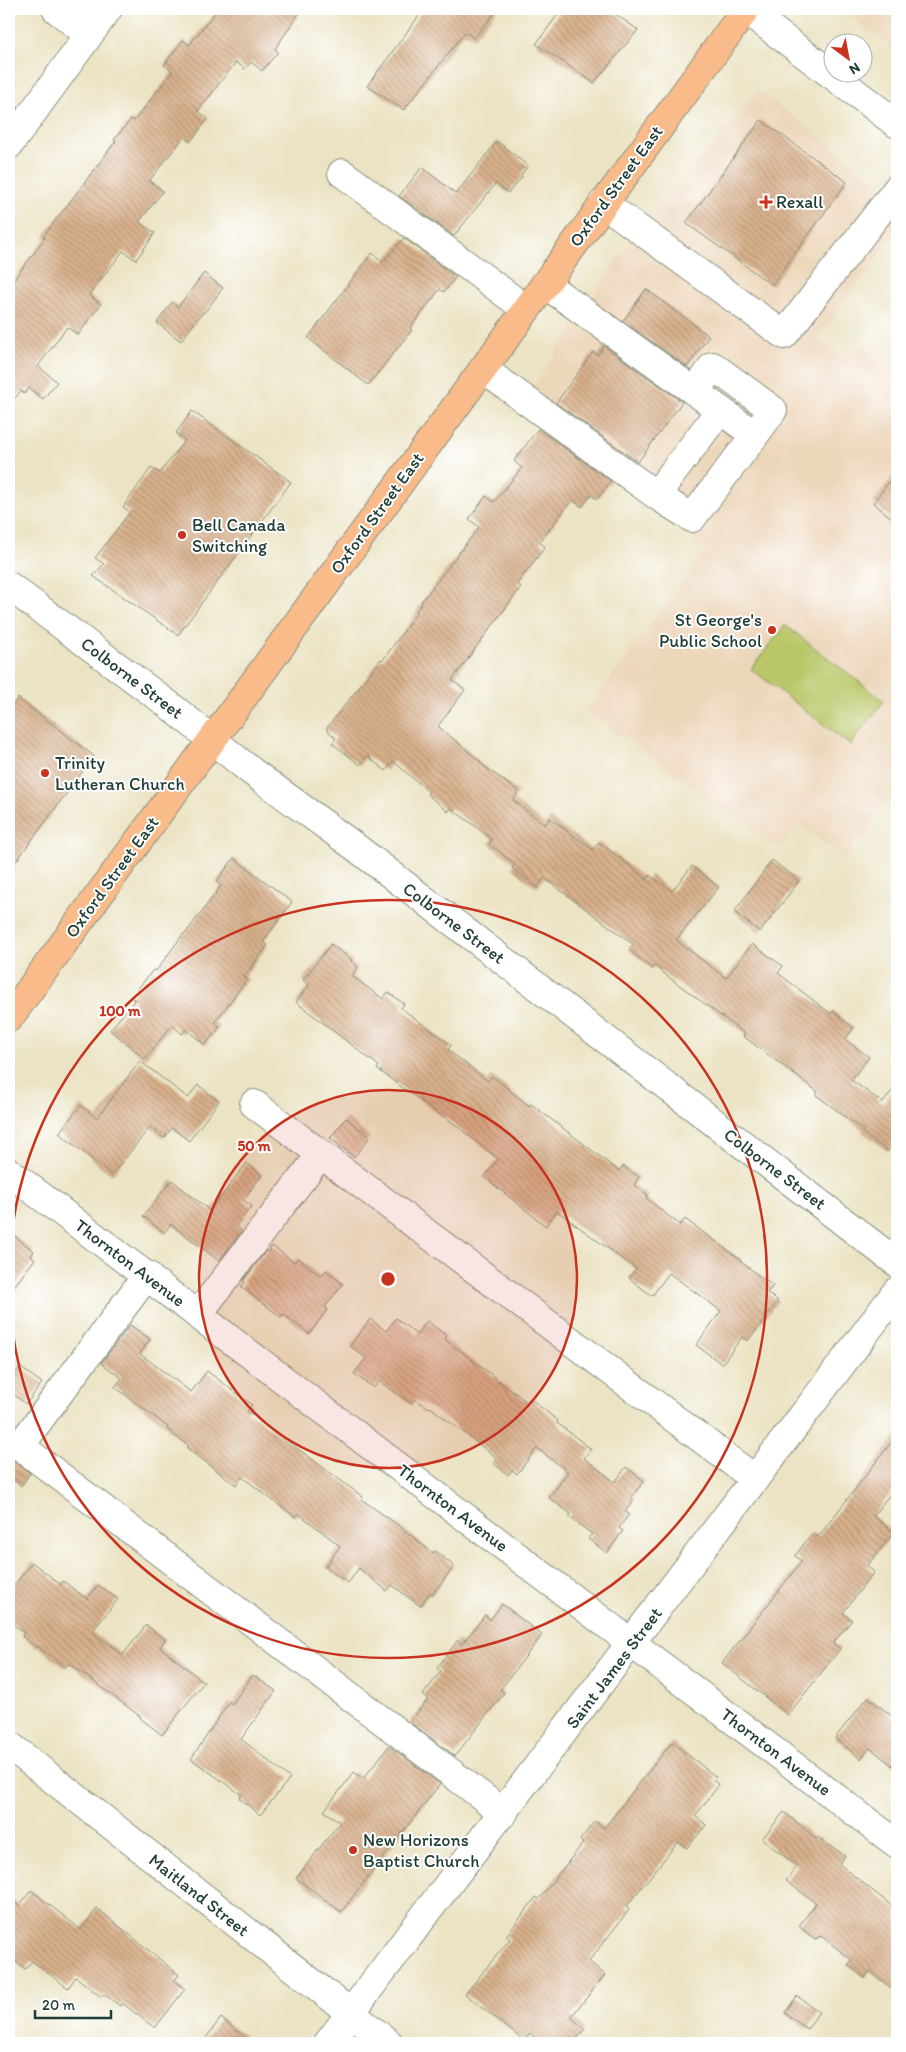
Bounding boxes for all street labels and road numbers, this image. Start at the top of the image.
street label: Oxford Street East [565,121,668,251]
street label: Oxford Street East [326,448,429,578]
street label: Colborne Street [77,632,188,724]
street label: Oxford Street East [61,812,164,942]
street label: Colborne Street [399,877,510,969]
street label: Colborne Street [720,1123,831,1215]
street label: Thornton Avenue [70,1214,190,1312]
street label: Thornton Avenue [393,1459,513,1557]
street label: Saint James Street [561,1603,667,1733]
street label: Thornton Avenue [716,1703,836,1801]
street label: Maitland Street [144,1849,254,1941]

